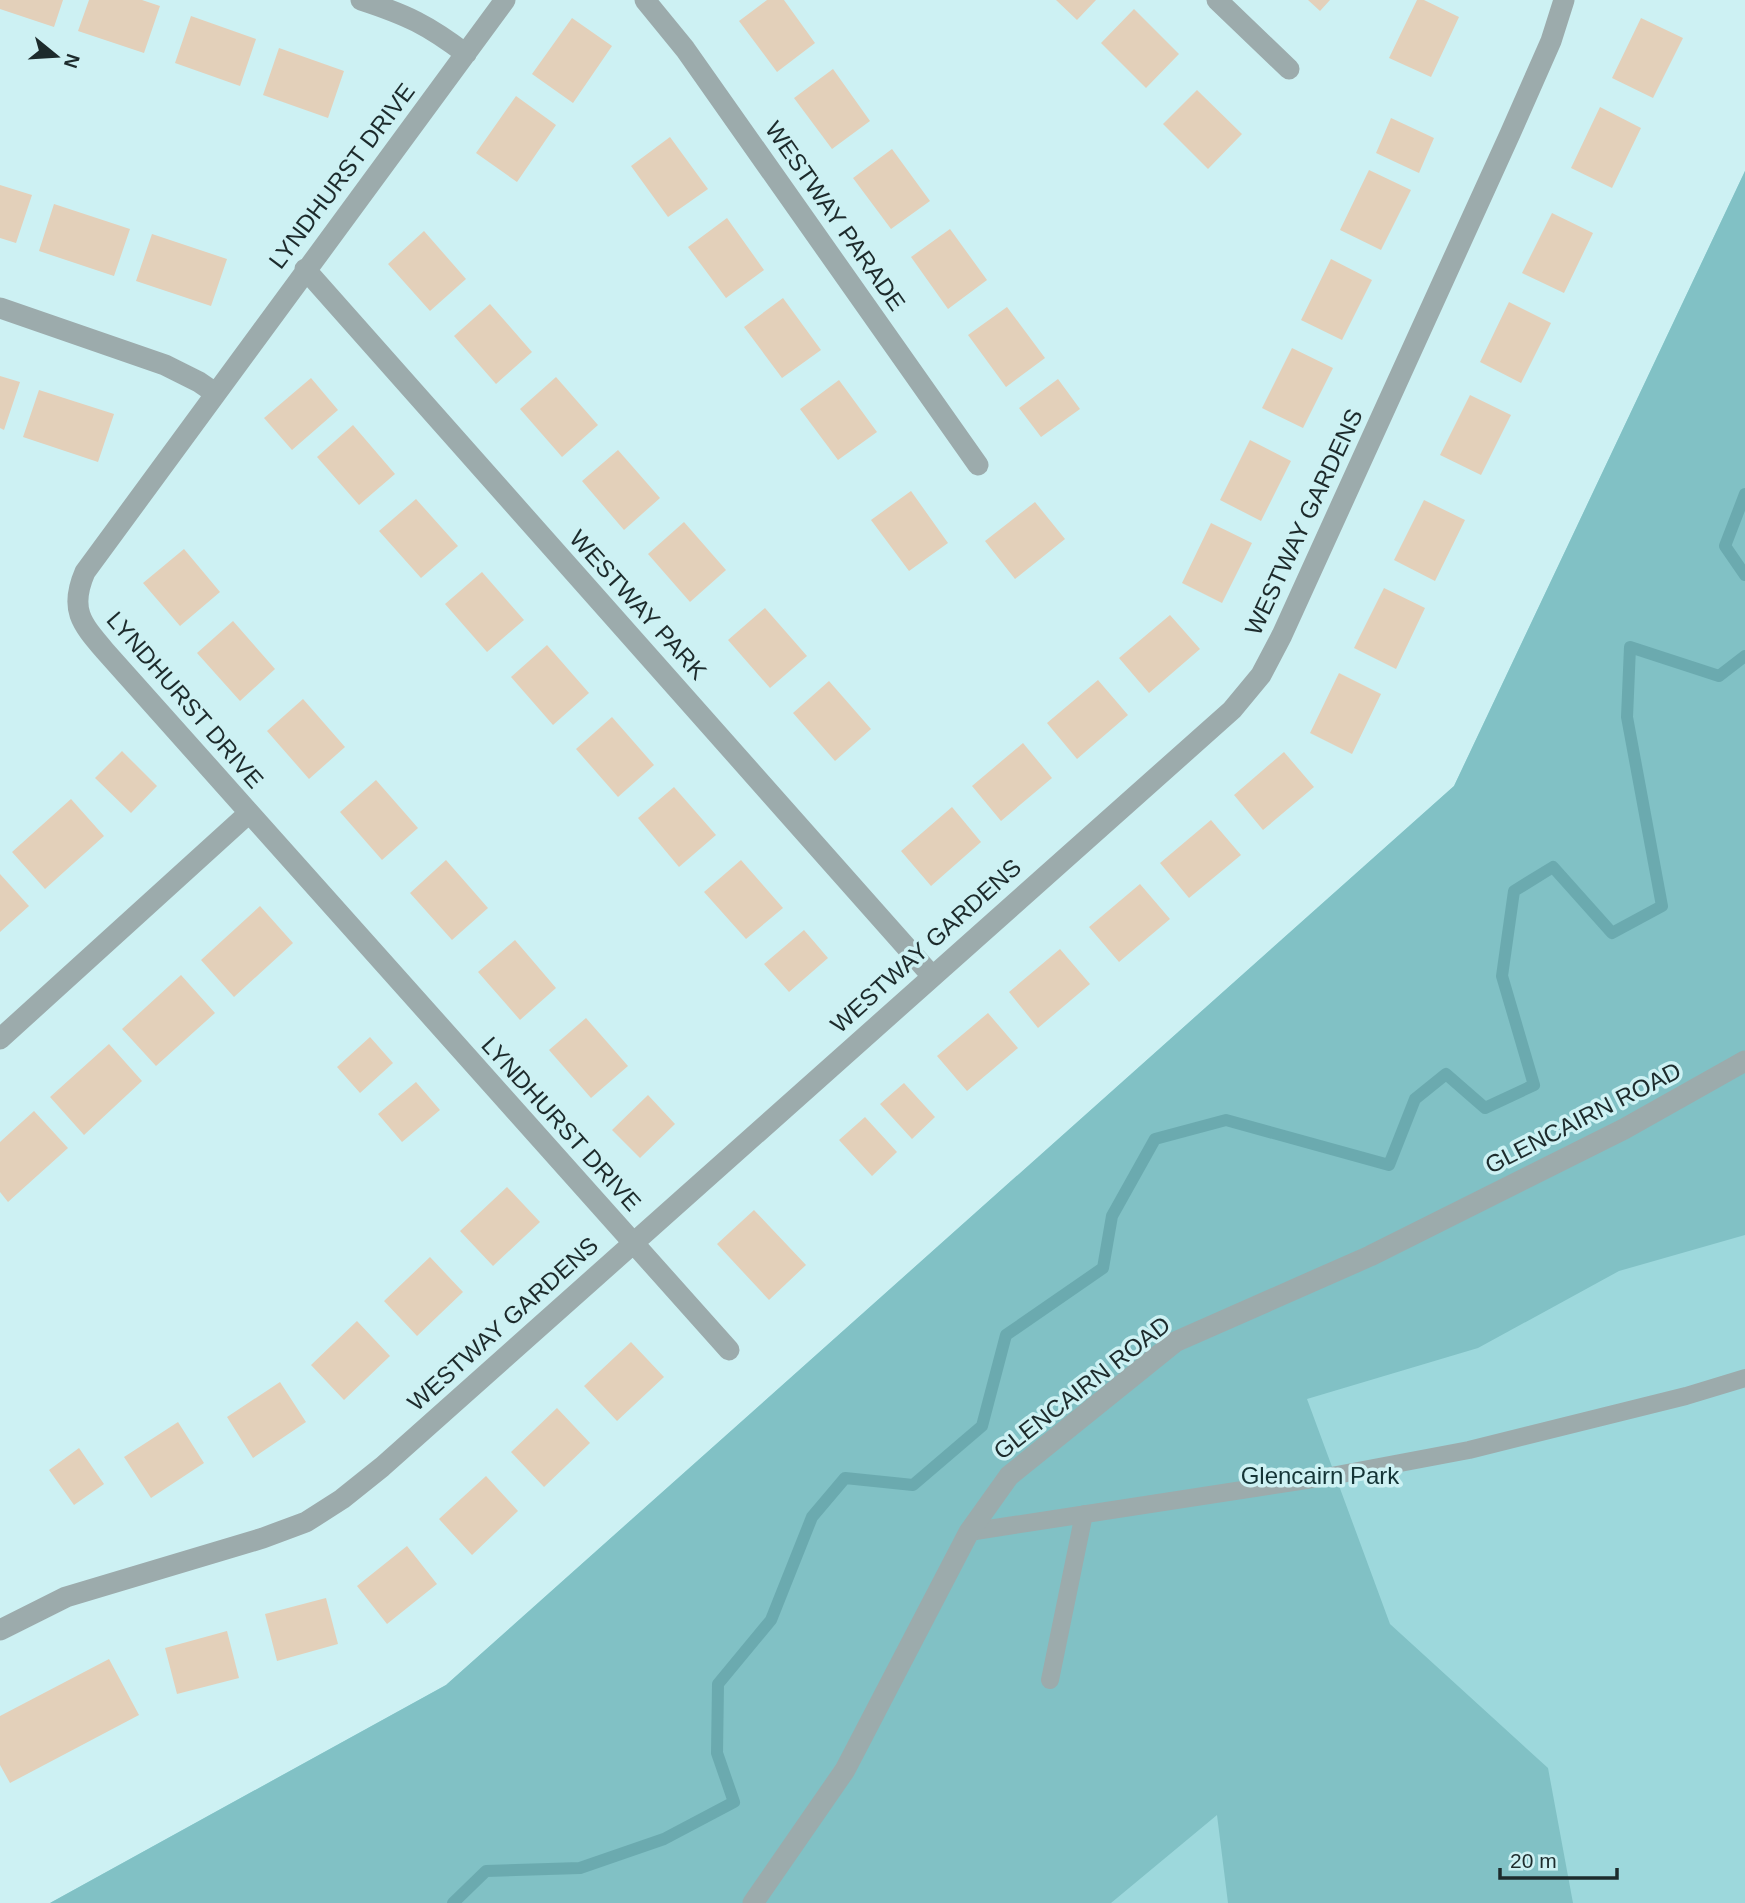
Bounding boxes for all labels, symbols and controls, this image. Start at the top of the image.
north arrow [21,21,91,91]
text: N [60,51,84,71]
street label: LYNDHURST DRIVE [263,78,420,273]
street label: WESTWAY PARADE [760,116,911,315]
street label: WESTWAY GARDENS [1239,404,1368,639]
street label: WESTWAY PARK [564,525,712,685]
street label: LYNDHURST DRIVE [102,606,269,793]
street label: WESTWAY GARDENS [825,853,1026,1038]
street label: LYNDHURST DRIVE [476,1031,647,1216]
street label: GLENCAIRN ROAD [1480,1056,1685,1179]
street label: WESTWAY GARDENS [402,1231,603,1416]
street label: GLENCAIRN ROAD [988,1310,1175,1465]
park label: Glencairn Park [1241,1462,1400,1489]
scale bar [1500,1836,1617,1880]
text: 20 m [1510,1849,1557,1872]

